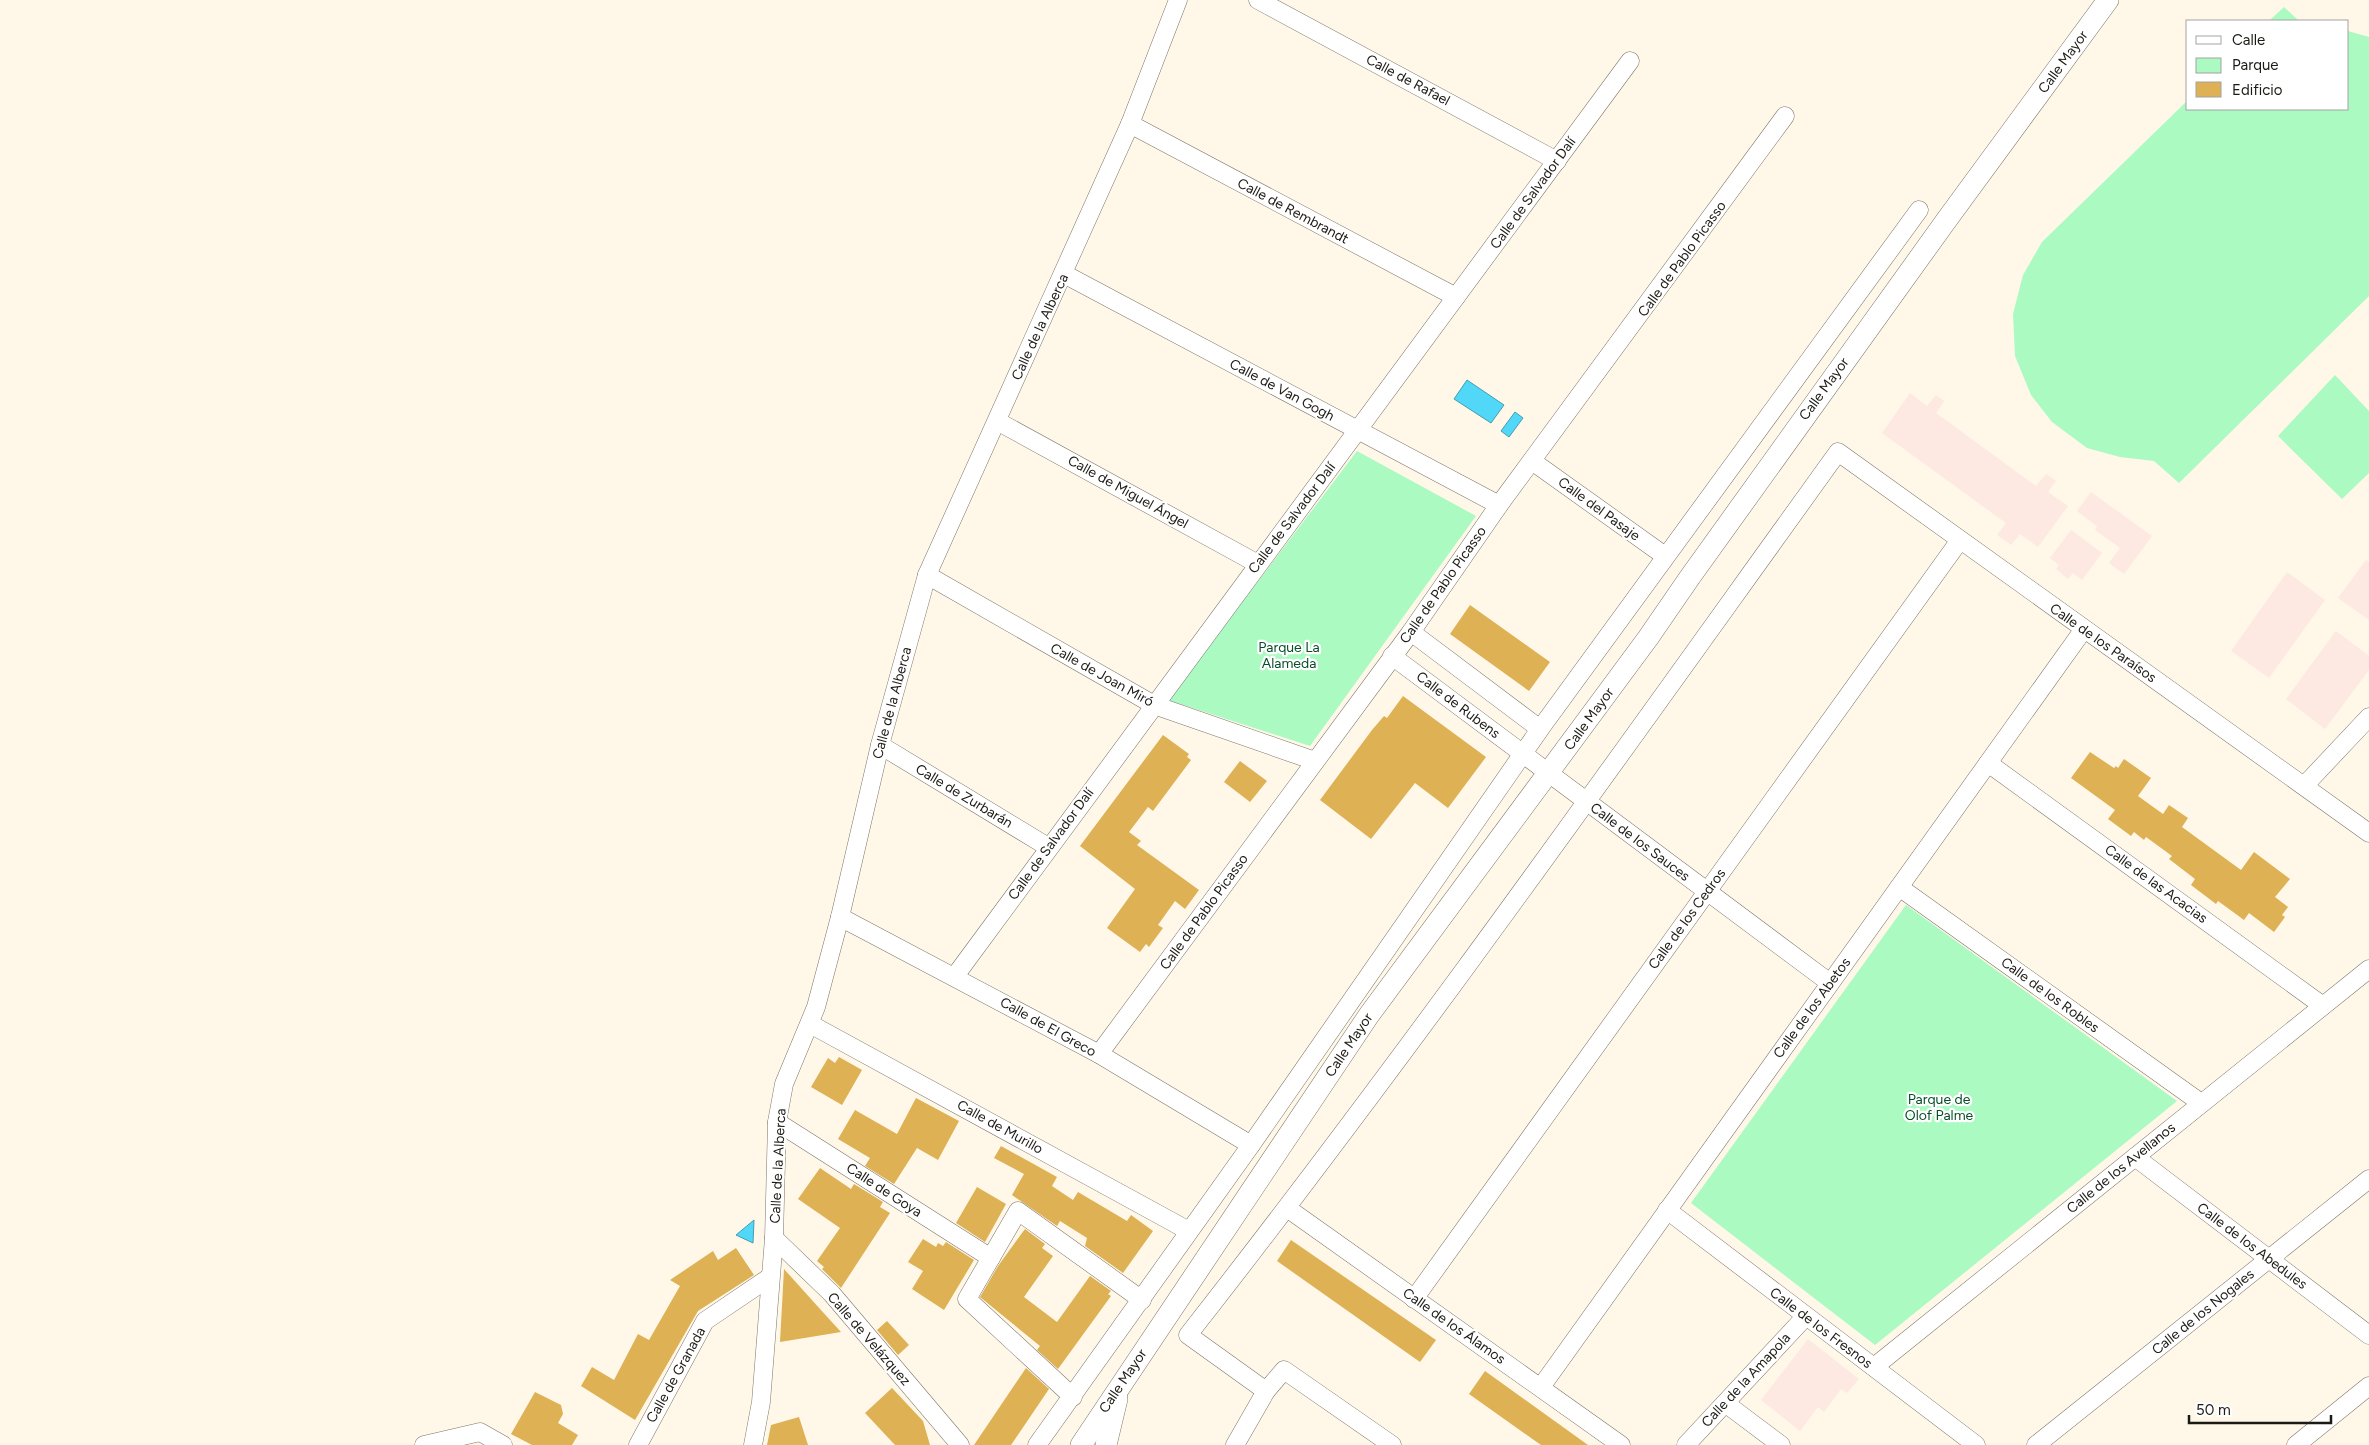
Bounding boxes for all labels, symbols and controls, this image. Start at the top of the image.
legend [2186,20,2349,110]
street label: Calle Mayor [2035,27,2092,97]
text: Calle [2232,31,2265,49]
street label: Calle de Rafael [1363,51,1453,109]
text: Parque [2232,56,2279,74]
text: Edificio [2232,81,2283,99]
street label: Calle de Salvador Dalí [1487,133,1580,252]
street label: Calle de Rembrandt [1234,175,1352,247]
street label: Calle de Pablo Picasso [1634,198,1730,320]
street label: Calle de la Alberca [1008,271,1072,383]
street label: Calle Mayor [1796,354,1853,424]
street label: Calle de Van Gogh [1227,355,1337,425]
street label: Calle de Miguel Ángel [1065,452,1191,532]
street label: Calle de Salvador Dalí [1245,459,1340,577]
street label: Calle del Pasaje [1555,474,1644,545]
street label: Calle de Pablo Picasso [1396,523,1490,647]
street label: Calle de los Paraísos [2046,600,2160,686]
park label: Parque La Alameda [1258,639,1320,672]
street label: Calle de Joan Miró [1047,640,1157,710]
street label: Calle de la Alberca [869,645,915,761]
street label: Calle de Rubens [1413,668,1503,742]
street label: Calle Mayor [1561,684,1618,754]
street label: Calle de Zurbarán [912,760,1016,832]
street label: Calle de Salvador Dalí [1005,784,1098,903]
street label: Calle de los Sauces [1587,799,1693,885]
street label: Calle de las Acacias [2101,841,2211,927]
street label: Calle de Pablo Picasso [1156,851,1252,973]
street label: Calle de los Cedros [1645,865,1729,973]
street label: Calle de los Abetos [1770,954,1854,1062]
street label: Calle de los Robles [1998,954,2102,1036]
street label: Calle de El Greco [997,994,1099,1060]
street label: Calle Mayor [1321,1010,1377,1080]
park label: Parque de Olof Palme [1905,1091,1974,1124]
street label: Calle de Murillo [954,1096,1046,1158]
street label: Calle de la Alberca [766,1108,790,1224]
street label: Calle de los Avellanos [2063,1119,2179,1217]
street label: Calle de Goya [843,1159,925,1221]
street label: Calle de los Abedules [2194,1199,2310,1293]
street label: Calle de los Nogales [2148,1266,2258,1358]
street label: Calle de los Álamos [1399,1284,1509,1368]
street label: Calle de los Fresnos [1766,1284,1876,1372]
street label: Calle de Velázquez [824,1289,914,1389]
street label: Calle de Granada [643,1324,709,1426]
street label: Calle de la Amapola [1698,1329,1794,1431]
street label: Calle Mayor [1095,1346,1151,1416]
scale bar [2189,1392,2332,1424]
text: 50 m [2196,1401,2231,1419]

